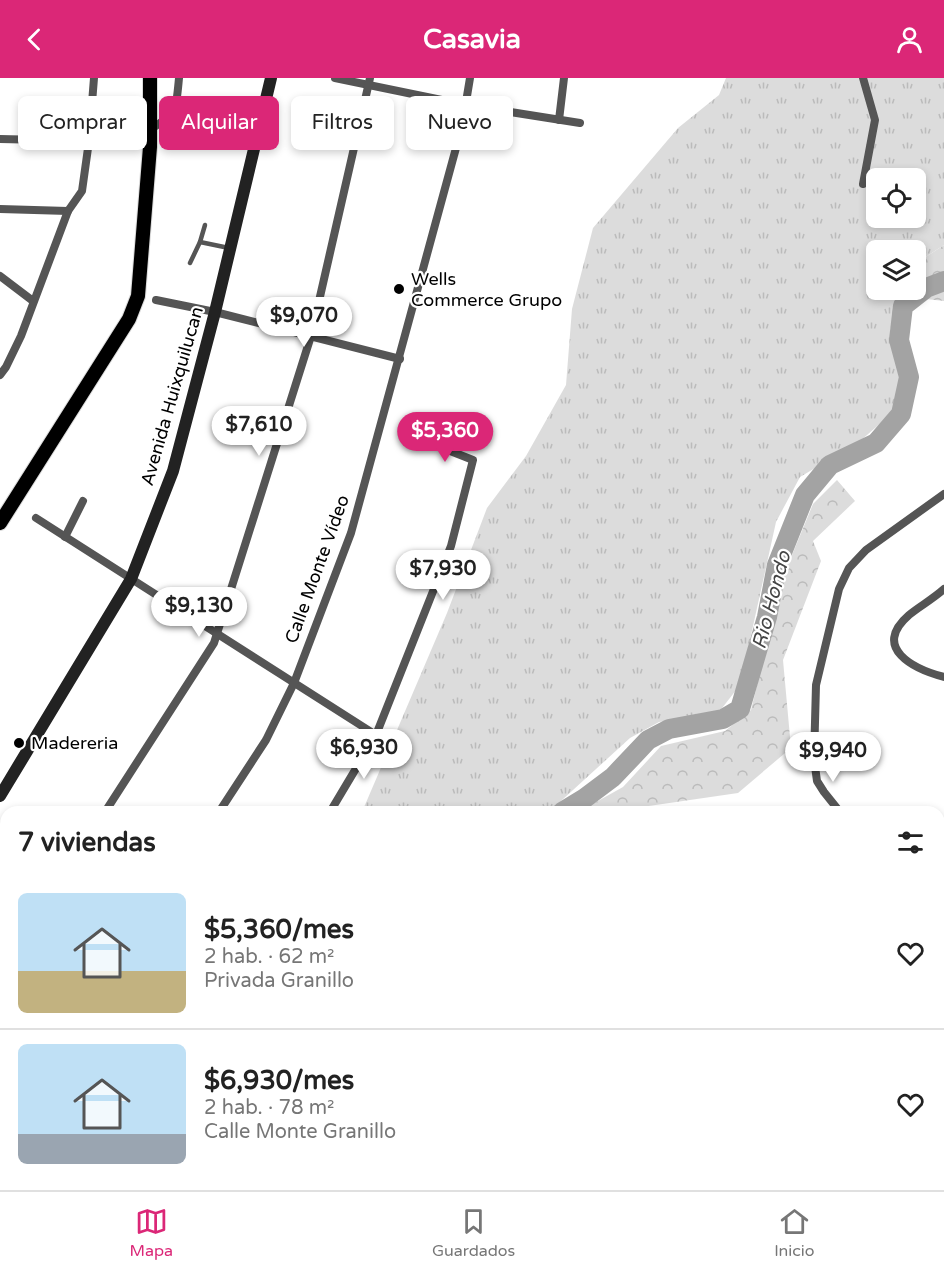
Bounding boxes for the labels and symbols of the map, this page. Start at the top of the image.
place label: Wells Commerce Grupo [411,268,562,311]
marker: Wells Commerce Grupo [392,282,406,296]
pin: $9,070 [255,297,353,348]
street label: Avenida Huixquilucan [136,304,208,488]
pin: $7,610 [210,406,308,457]
pin: $5,360 [396,412,494,463]
street label: Calle Monte Vídeo [280,492,354,646]
water label: Rio Hondo [747,548,797,652]
pin: $7,930 [394,550,492,601]
pin: $9,130 [150,587,248,638]
pin: $6,930 [315,729,413,780]
place label: Madereria [31,732,118,754]
pin: $9,940 [784,732,882,783]
marker: Madereria [12,736,26,750]

